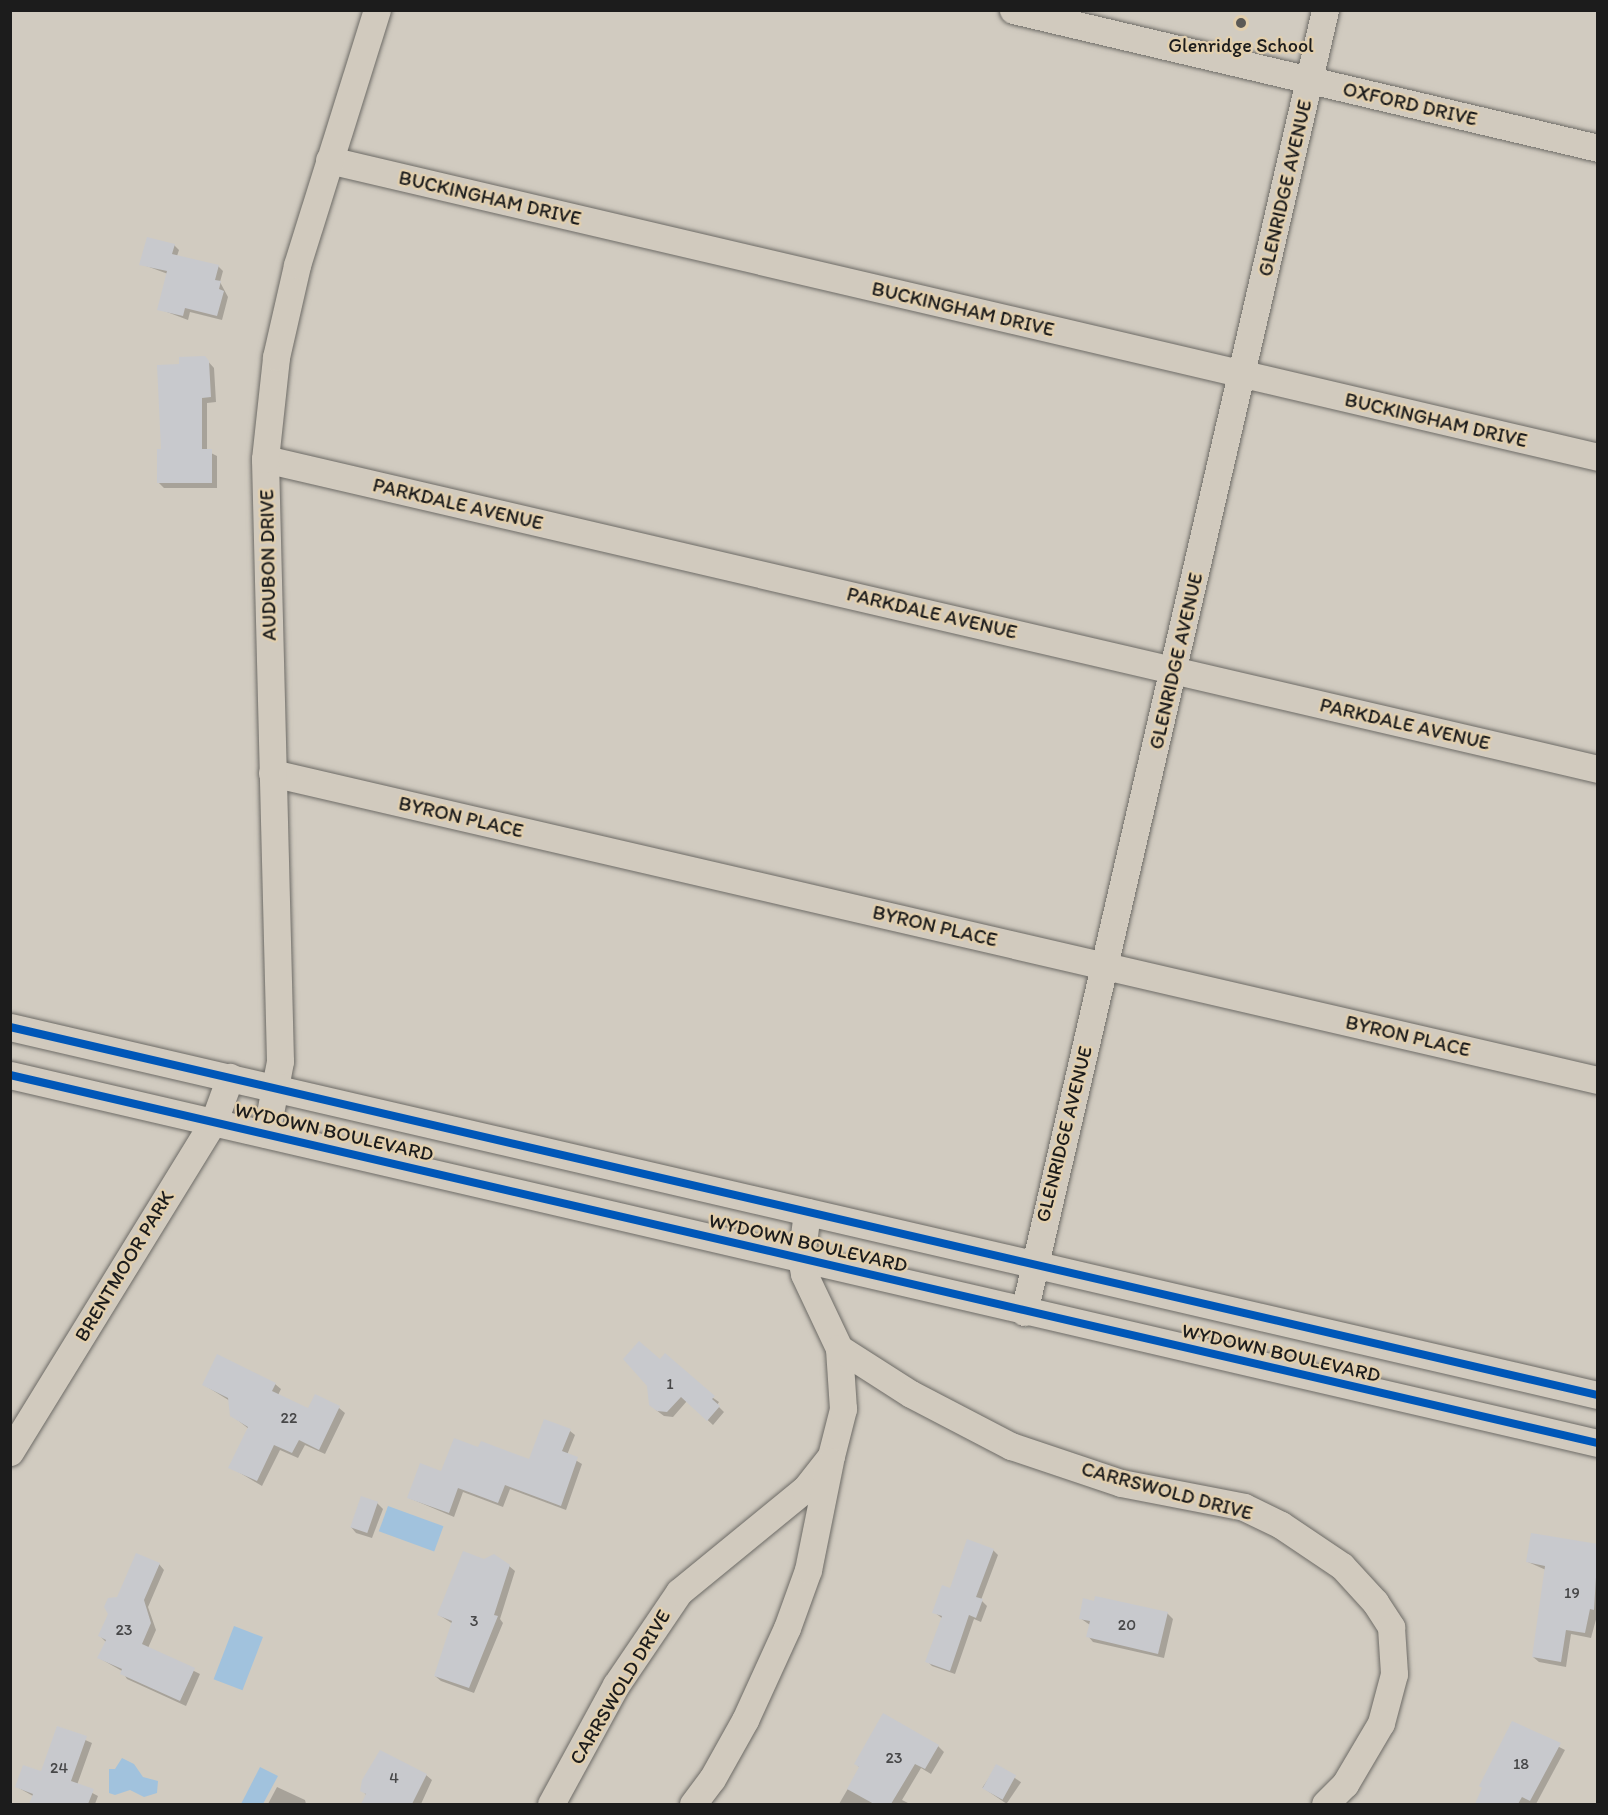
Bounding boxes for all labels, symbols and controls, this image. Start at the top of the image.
marker: Glenridge School [1234,16,1248,30]
place label: Glenridge School [1169,33,1313,57]
street label: OXFORD DRIVE [1340,77,1480,131]
street label: GLENRIDGE AVENUE [1253,97,1317,279]
street label: BUCKINGHAM DRIVE [396,165,584,231]
street label: BUCKINGHAM DRIVE [869,276,1057,342]
street label: BUCKINGHAM DRIVE [1342,387,1530,453]
street label: PARKDALE AVENUE [371,473,545,535]
street label: AUDUBON DRIVE [255,488,281,642]
street label: GLENRIDGE AVENUE [1144,570,1208,752]
street label: PARKDALE AVENUE [845,582,1019,644]
street label: PARKDALE AVENUE [1318,693,1492,755]
street label: BYRON PLACE [396,791,526,843]
street label: BYRON PLACE [870,900,1000,952]
street label: BYRON PLACE [1343,1010,1473,1062]
street label: GLENRIDGE AVENUE [1031,1043,1097,1225]
street label: WYDOWN BOULEVARD [233,1098,435,1166]
street label: BRENTMOOR PARK [70,1186,178,1346]
street label: WYDOWN BOULEVARD [707,1209,909,1277]
street label: WYDOWN BOULEVARD [1180,1319,1382,1387]
house number: 1 [666,1374,674,1394]
house number: 22 [281,1408,297,1428]
street label: CARRSWOLD DRIVE [1078,1456,1256,1526]
house number: 19 [1564,1583,1580,1603]
street label: CARRSWOLD DRIVE [564,1605,676,1769]
house number: 3 [470,1611,478,1631]
house number: 20 [1118,1615,1136,1635]
house number: 23 [115,1620,133,1640]
house number: 23 [885,1748,903,1768]
house number: 18 [1513,1754,1529,1774]
house number: 24 [50,1758,68,1778]
house number: 4 [389,1768,399,1788]

